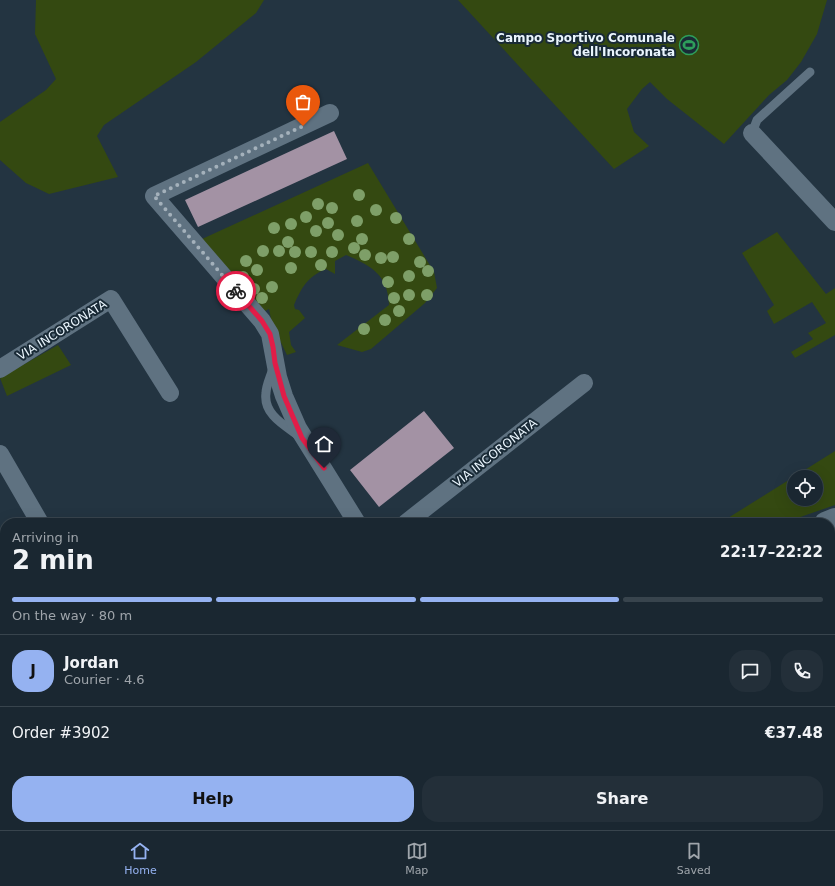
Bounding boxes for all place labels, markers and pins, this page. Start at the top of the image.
place label: Campo Sportivo Comunale dell'Incoronata [496,31,675,59]
sports icon: Campo Sportivo Comunale dell'Incoronata [678,34,700,56]
pin [286,85,320,126]
pin [307,427,341,468]

